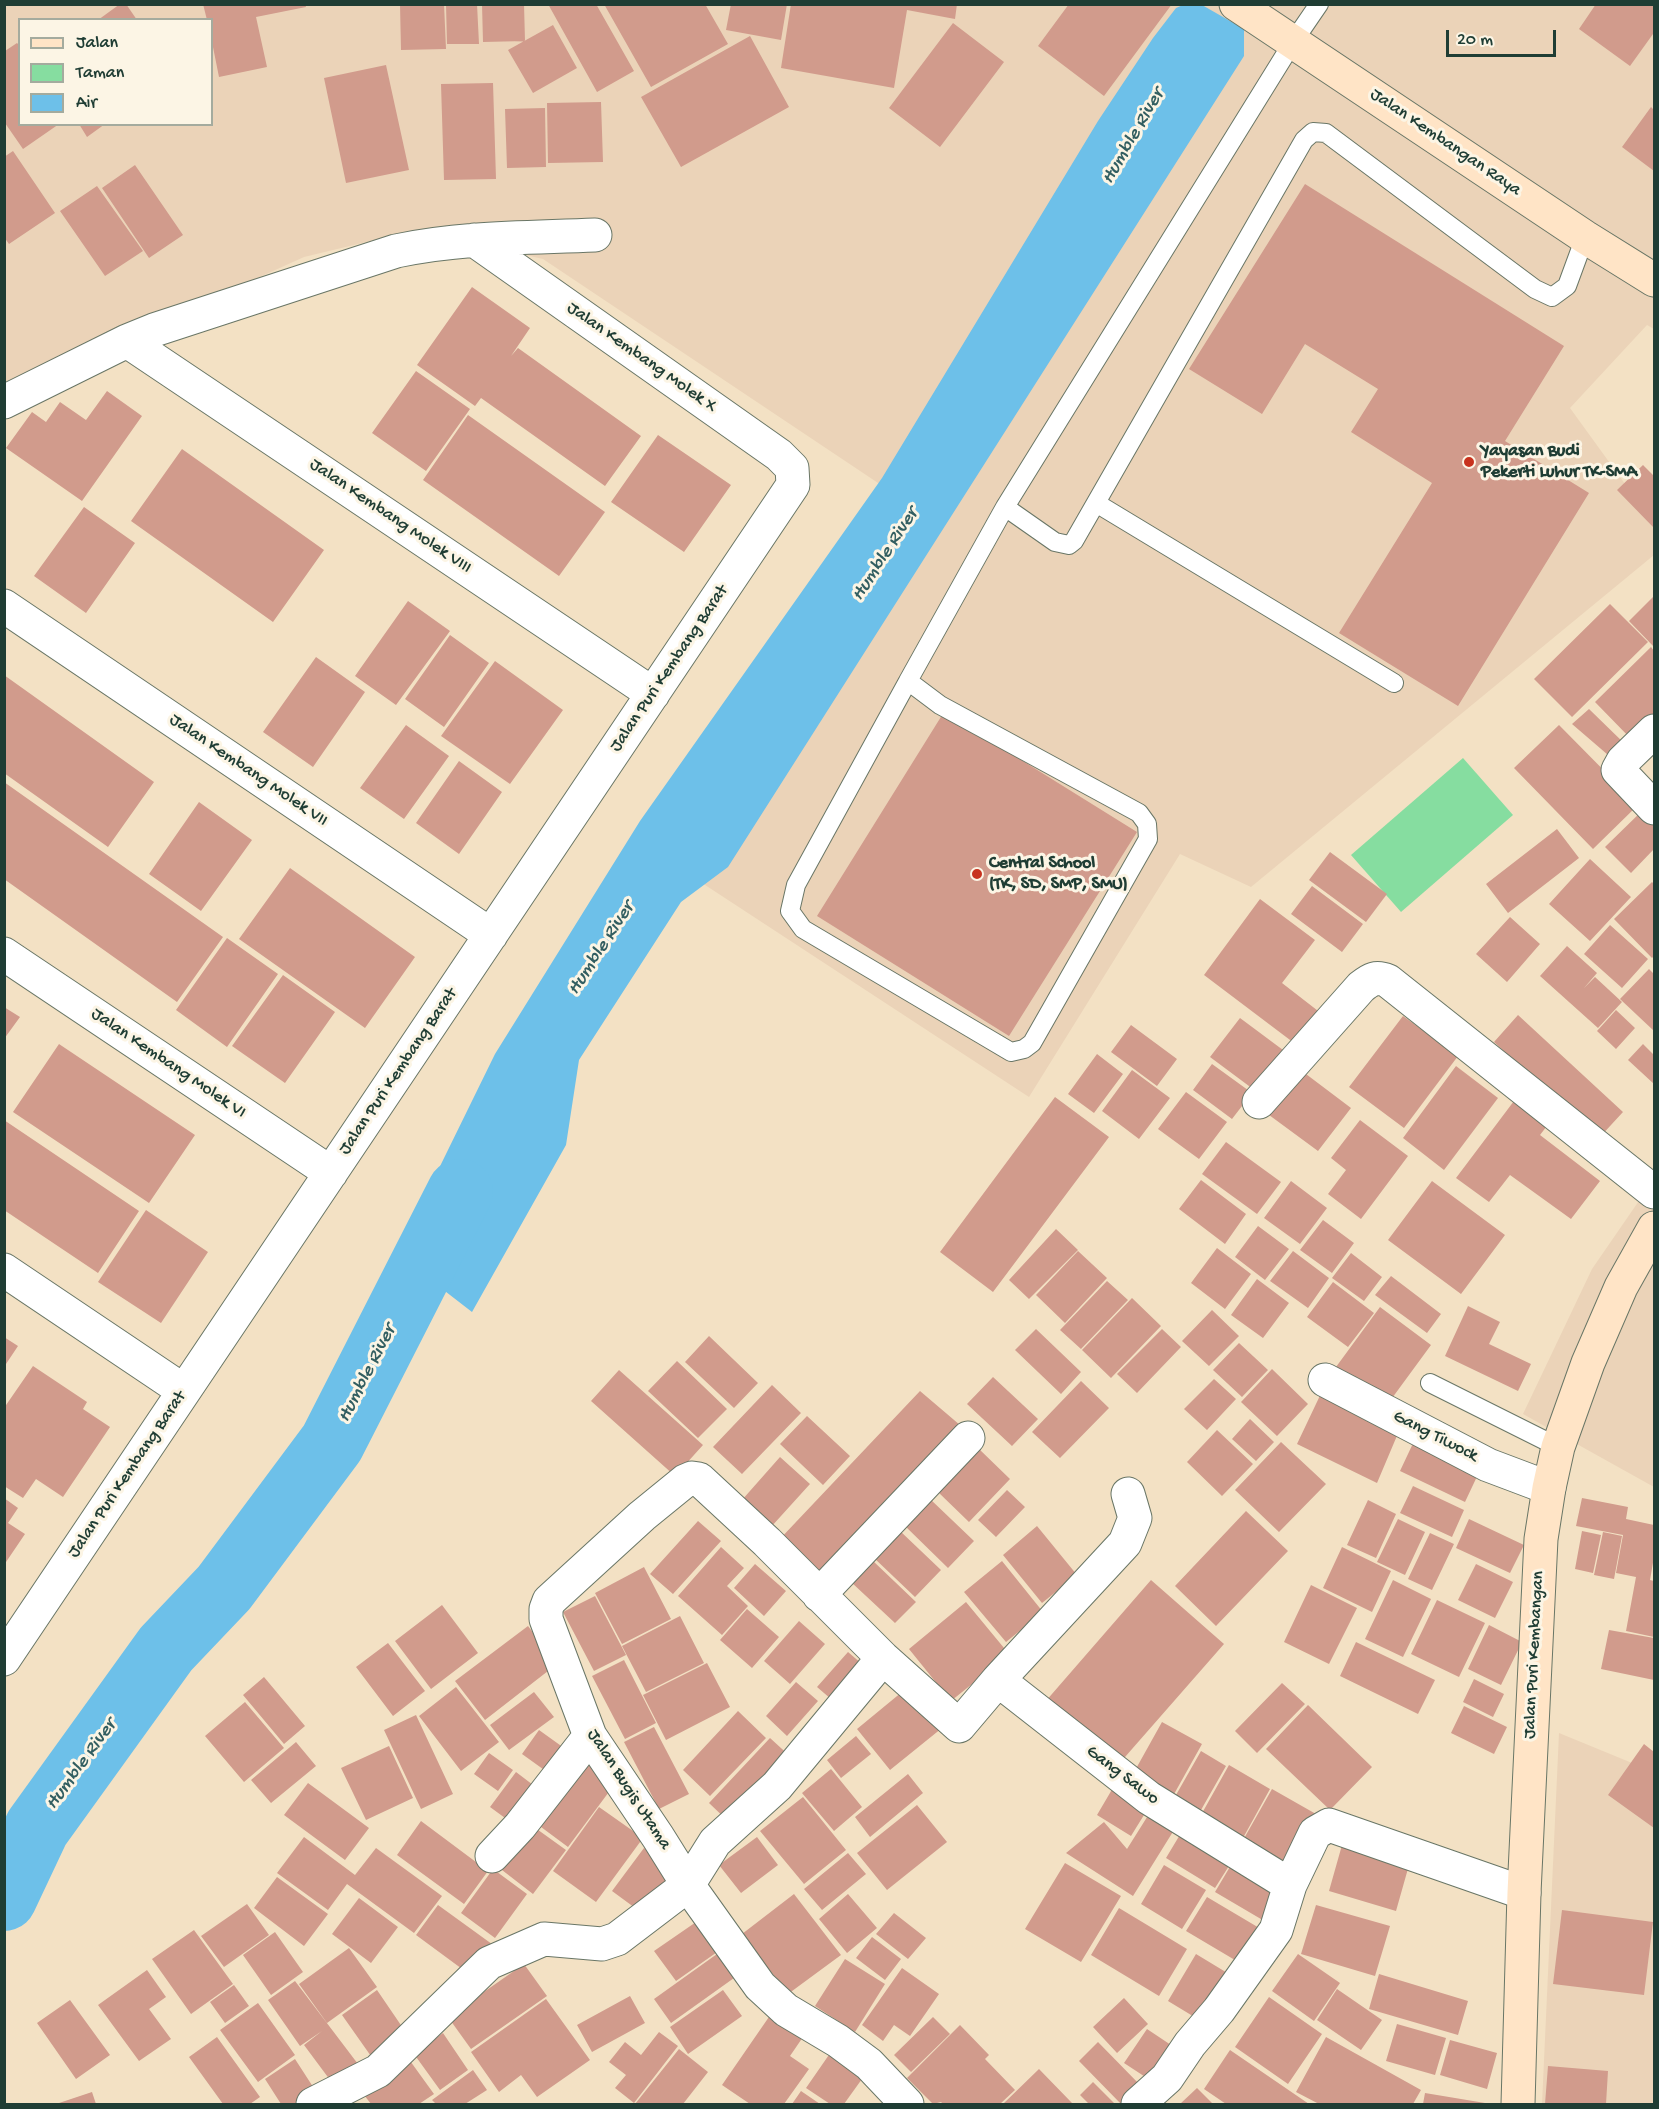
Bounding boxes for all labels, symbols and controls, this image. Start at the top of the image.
legend [18,18,213,126]
scale bar [1449,18,1558,56]
text: 20 m [1457,30,1493,51]
text: Jalan [76,33,118,54]
text: Taman [76,63,124,84]
street label: Jalan Kembangan Raya [1365,84,1525,202]
water label: Humble River [1097,85,1171,189]
text: Air [76,93,97,114]
street label: Jalan Kembang Molek X [562,298,720,418]
place label: Yayasan Budi Pekerti Luhur TK-SMA [1481,441,1637,484]
street label: Jalan Kembang Molek VIII [305,455,475,579]
marker: Yayasan Budi Pekerti Luhur TK-SMA [1462,455,1476,469]
water label: Humble River [847,504,925,606]
street label: Jalan Puri Kembang Barat [606,581,734,757]
street label: Jalan Kembang Molek VII [165,710,331,832]
place label: Central School (TK, SD, SMP, SMU) [989,853,1128,896]
marker: Central School (TK, SD, SMP, SMU) [970,867,984,881]
water label: Humble River [563,898,641,1000]
street label: Jalan Puri Kembang Barat [335,984,463,1160]
street label: Jalan Kembang Molek VI [86,1004,250,1124]
water label: Humble River [333,1321,403,1427]
street label: Jalan Puri Kembang Barat [64,1387,192,1563]
street label: Gang Tiwock [1389,1406,1481,1468]
street label: Jalan Puri Kembangan [1520,1571,1550,1739]
water label: Humble River [41,1715,123,1815]
street label: Jalan Bugis Utama [581,1726,675,1854]
street label: Gang Sawo [1081,1741,1163,1811]

